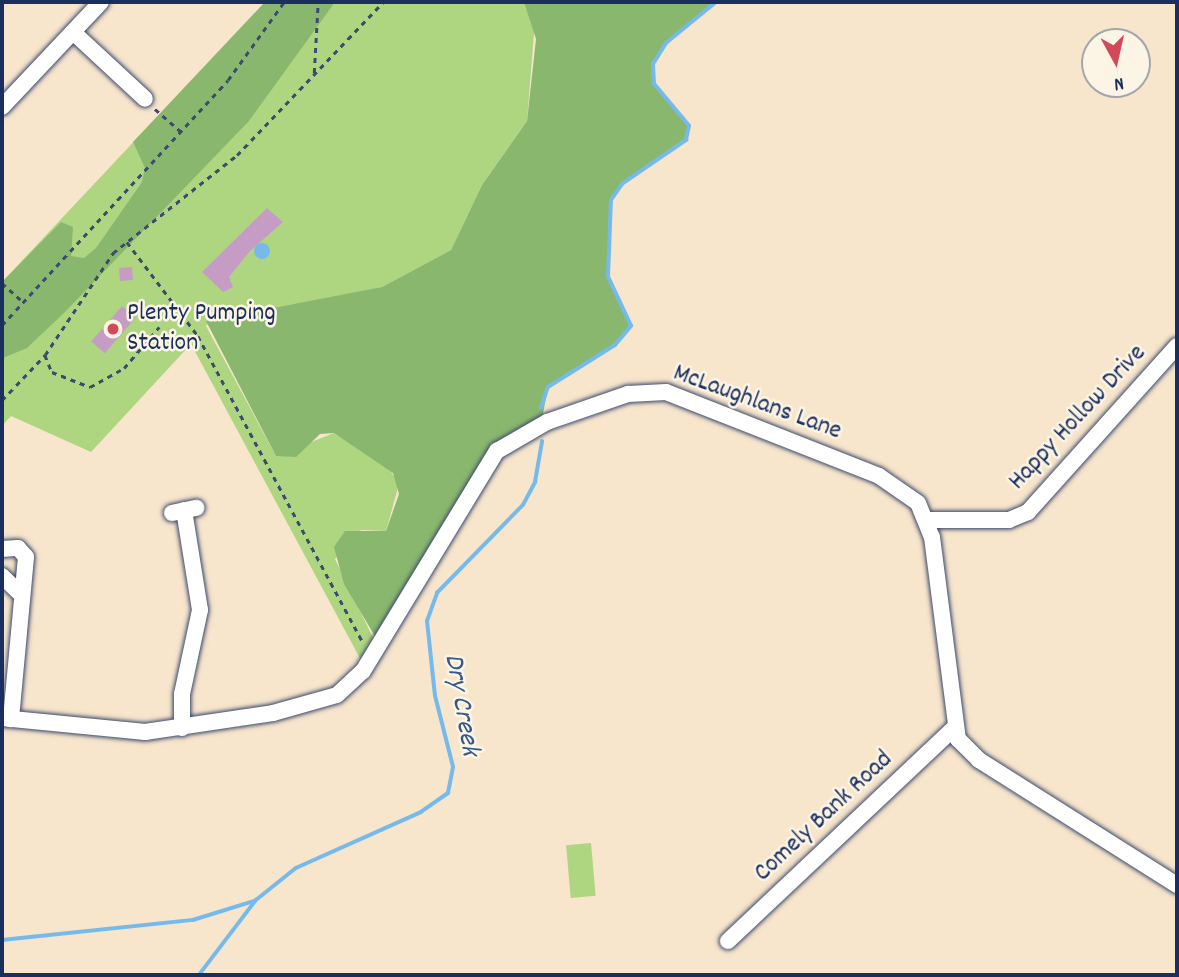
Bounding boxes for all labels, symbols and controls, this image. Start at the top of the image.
north arrow [1081,28,1151,98]
text: N [1112,68,1125,96]
place label: Plenty Pumping Station [127,298,276,360]
marker: Plenty Pumping Station [105,321,121,337]
street label: Happy Hollow Drive [1003,339,1153,497]
street label: McLaughlans Lane [669,358,845,448]
water label: Dry Creek [435,651,485,759]
street label: Comely Bank Road [748,745,900,889]

